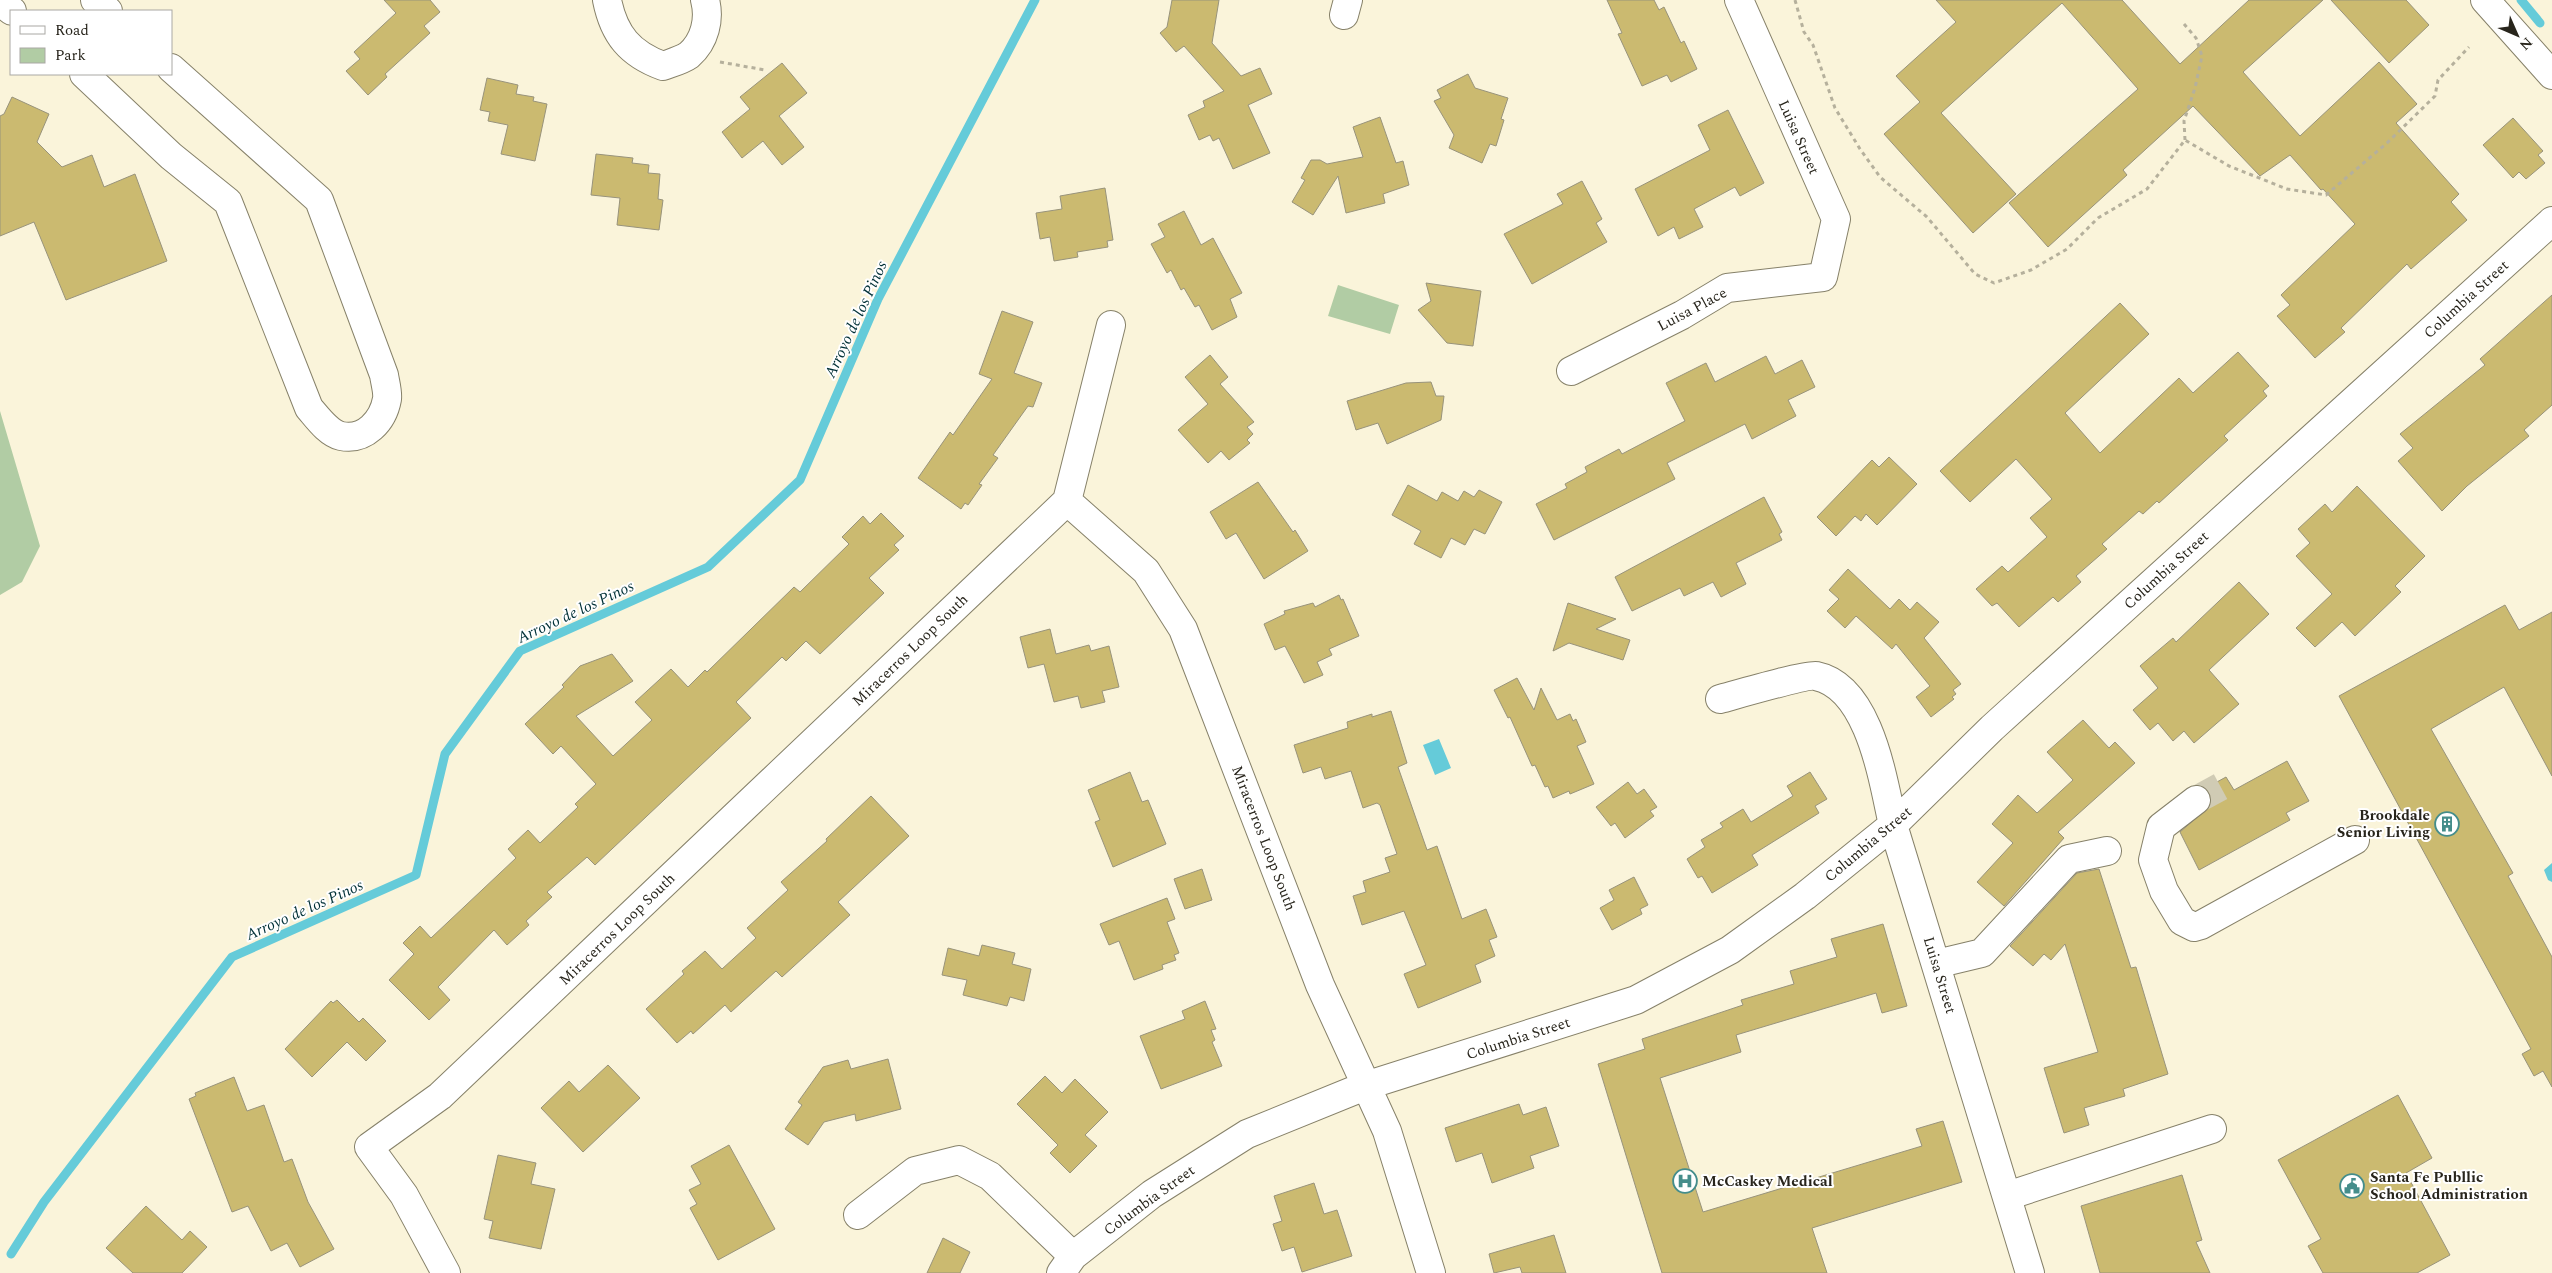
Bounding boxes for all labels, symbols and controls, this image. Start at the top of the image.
legend [10,10,172,75]
north arrow [2492,10,2542,60]
text: Road [55,19,89,42]
text: N [2514,32,2537,55]
text: Park [55,44,86,67]
street label: Luisa Street [1772,96,1825,178]
street label: Columbia Street [2418,255,2514,344]
water label: Arroyo de los Pinos [818,257,894,383]
street label: Luisa Place [1653,281,1731,337]
street label: Columbia Street [2118,526,2214,615]
water label: Arroyo de los Pinos [512,574,638,650]
street label: Miracerros Loop South [847,588,974,712]
street label: Miracerros Loop South [1225,762,1302,914]
street label: Columbia Street [1820,801,1917,888]
place label: Brookdale Senior Living [2337,804,2430,844]
building icon: Brookdale Senior Living [2434,811,2460,837]
street label: Miracerros Loop South [554,867,681,991]
water label: Arroyo de los Pinos [241,873,367,947]
street label: Luisa Street [1917,934,1962,1017]
street label: Columbia Street [1463,1011,1573,1066]
street label: Columbia Street [1099,1159,1200,1241]
place label: Santa Fe Publlic School Administration [2370,1166,2528,1206]
hospital icon: McCaskey Medical [1672,1168,1698,1194]
place label: McCaskey Medical [1702,1170,1833,1193]
public building icon: Santa Fe Publlic School Administration [2339,1173,2365,1199]

